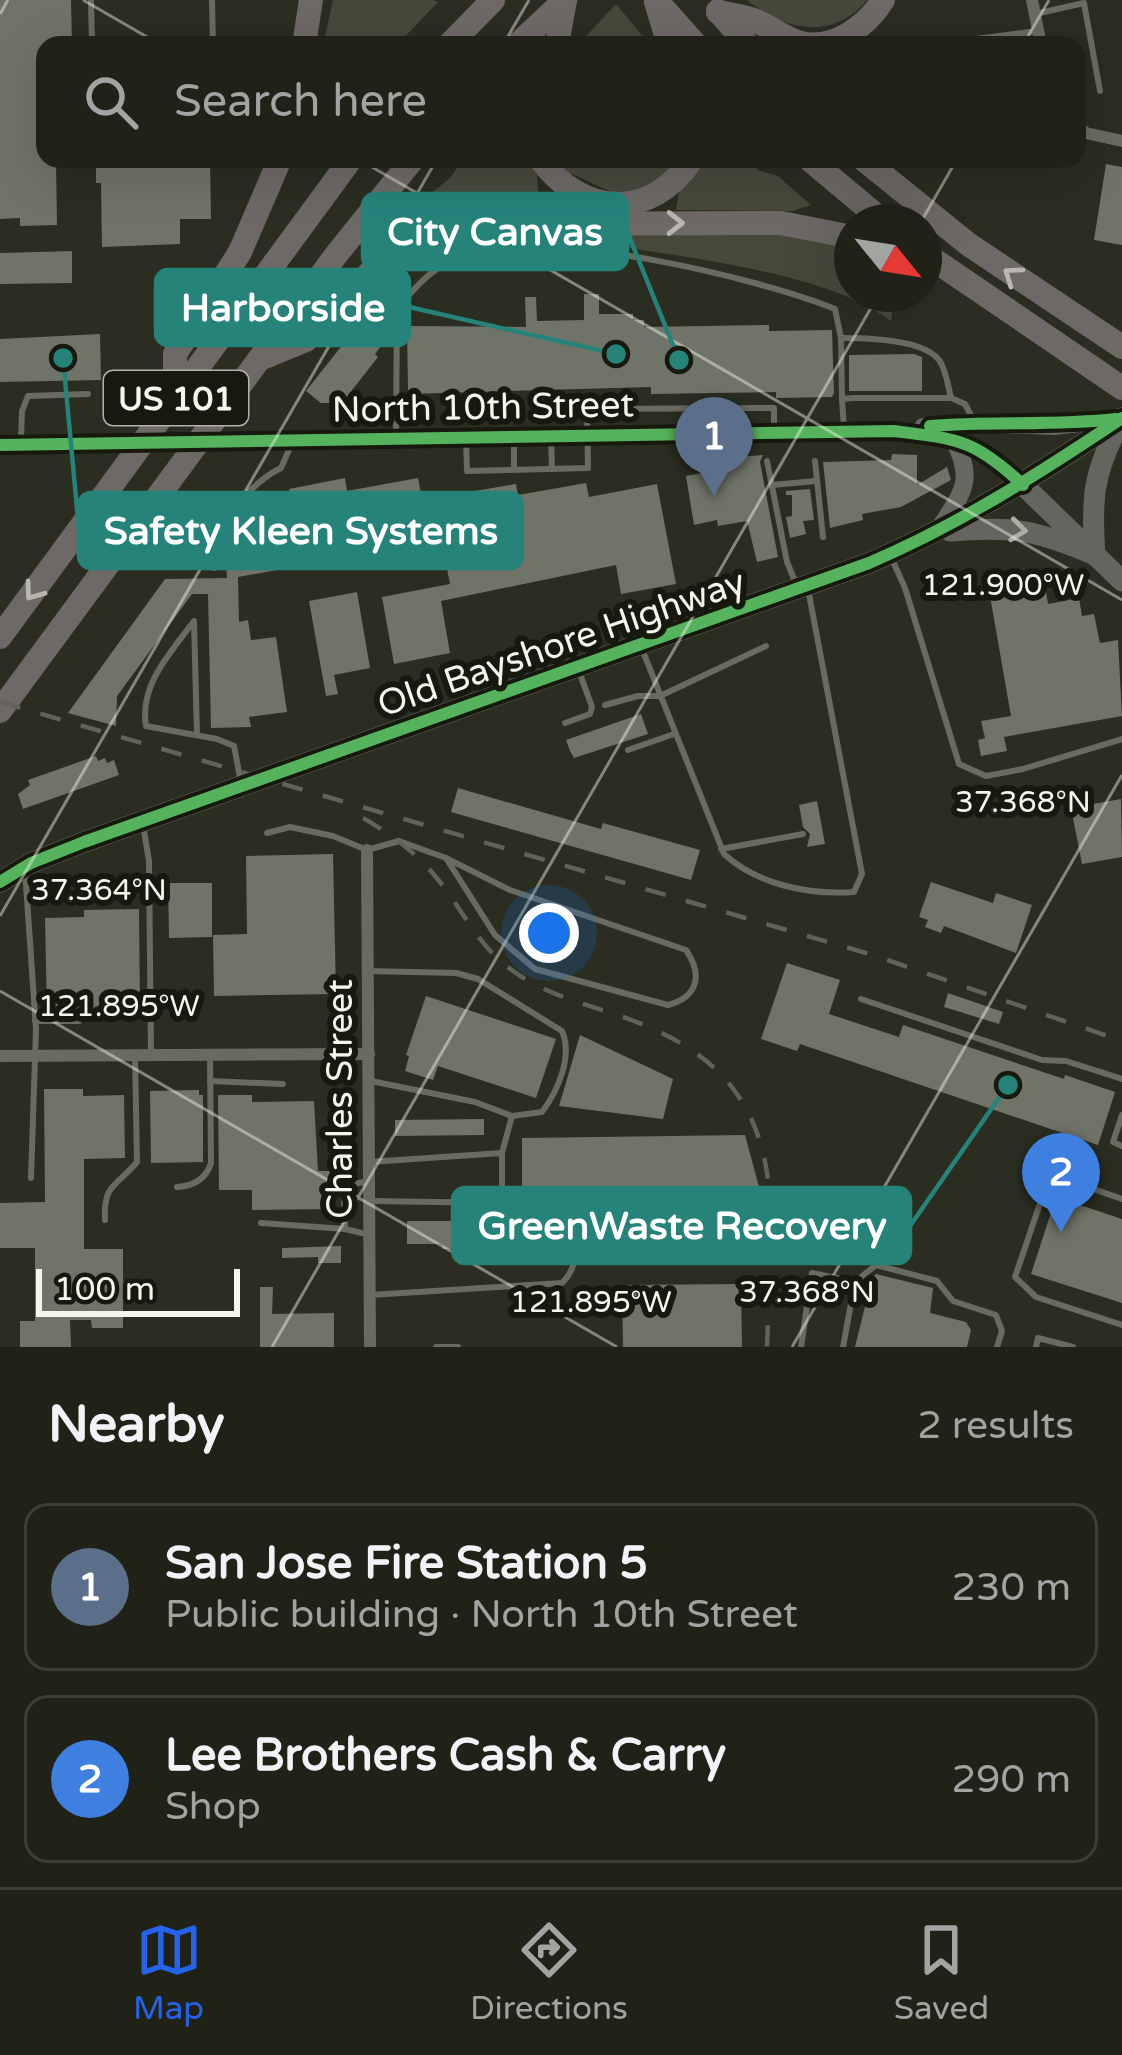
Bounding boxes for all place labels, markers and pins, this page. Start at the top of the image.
callout: City Canvas [363,194,627,269]
callout: Harborside [156,270,409,345]
pin: 1 [675,397,753,496]
callout: Safety Kleen Systems [79,493,522,568]
pin: 2 [1022,1133,1100,1232]
callout: GreenWaste Recovery [453,1188,910,1263]

